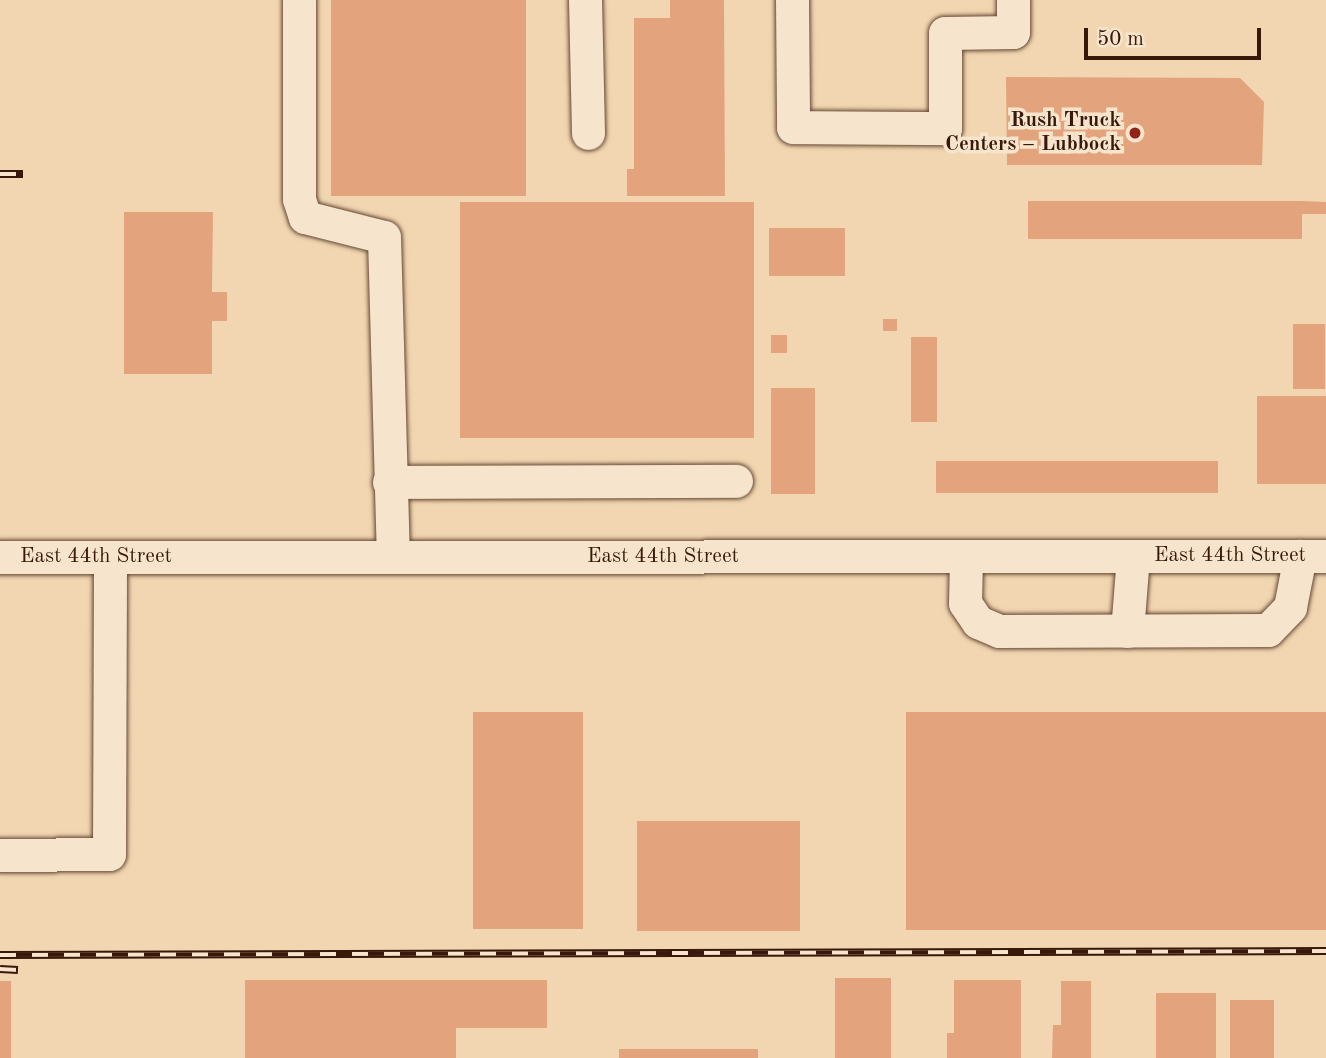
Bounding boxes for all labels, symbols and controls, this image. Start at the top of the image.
scale bar [1088,14,1265,58]
text: 50 m [1097,29,1144,50]
place label: Rush Truck Centers – Lubbock [945,108,1121,158]
marker: Rush Truck Centers – Lubbock [1127,125,1143,141]
street label: East 44th Street [1154,543,1306,569]
street label: East 44th Street [20,544,172,570]
street label: East 44th Street [587,544,739,570]

